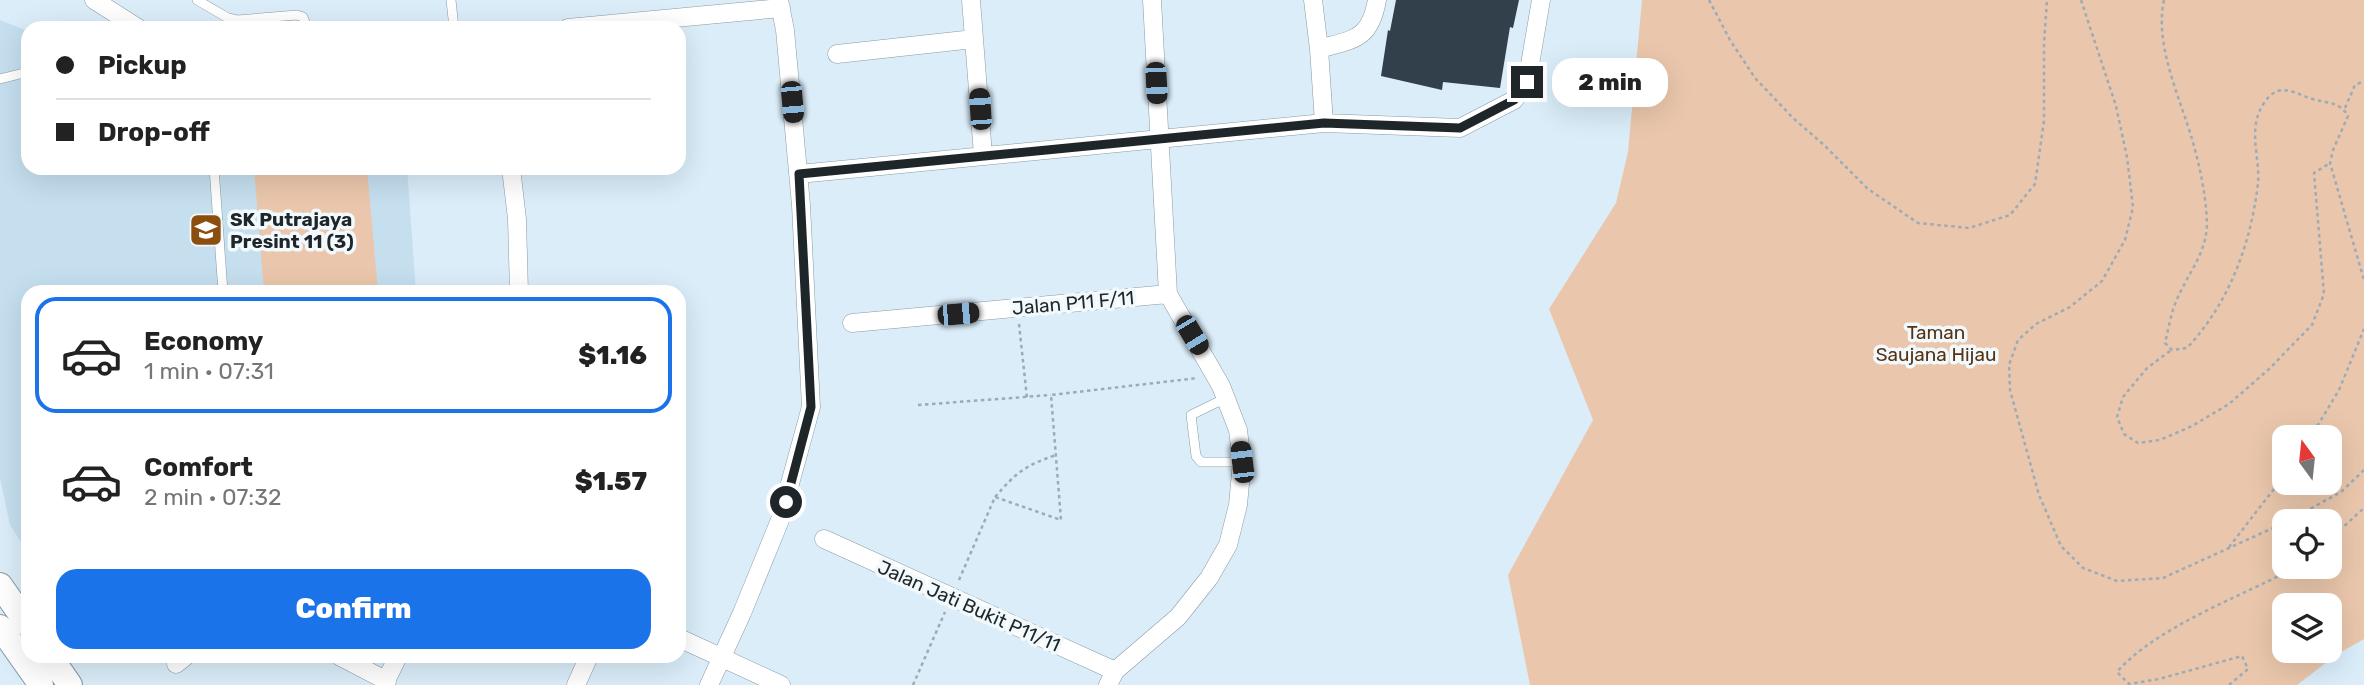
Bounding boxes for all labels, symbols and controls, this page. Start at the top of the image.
text: Pickup [98,50,187,81]
callout: 2 min [1552,57,1667,106]
car [1145,61,1168,105]
route end [1511,66,1543,98]
text: 2 min [1578,68,1642,96]
car [780,80,805,124]
car [969,87,992,131]
text: Drop-off [98,117,210,148]
place label: SK Putrajaya Presint 11 (3) [230,208,354,253]
school or university icon: SK Putrajaya Presint 11 (3) [187,211,225,249]
street label: Jalan P11 F/11 [1011,286,1135,320]
car [937,302,980,326]
car [1173,312,1212,358]
park label: Taman Saujana Hijau [1876,321,1996,366]
icon: car [60,324,123,387]
text: Economy [144,326,263,357]
text: $1.16 [578,340,647,371]
text: 1 min · 07:31 [144,357,274,385]
north arrow [2272,425,2342,495]
map controls [2272,425,2342,663]
car [1230,440,1255,484]
icon: car [60,450,123,513]
text: Comfort [144,452,253,483]
text: $1.57 [575,466,647,497]
text: 2 min · 07:32 [144,483,282,511]
route start [770,486,802,518]
button: locate [2272,509,2342,579]
street label: Jalan Jati Bukit P11/11 [874,555,1064,657]
button: Confirm [56,569,651,649]
button: layers [2272,593,2342,663]

